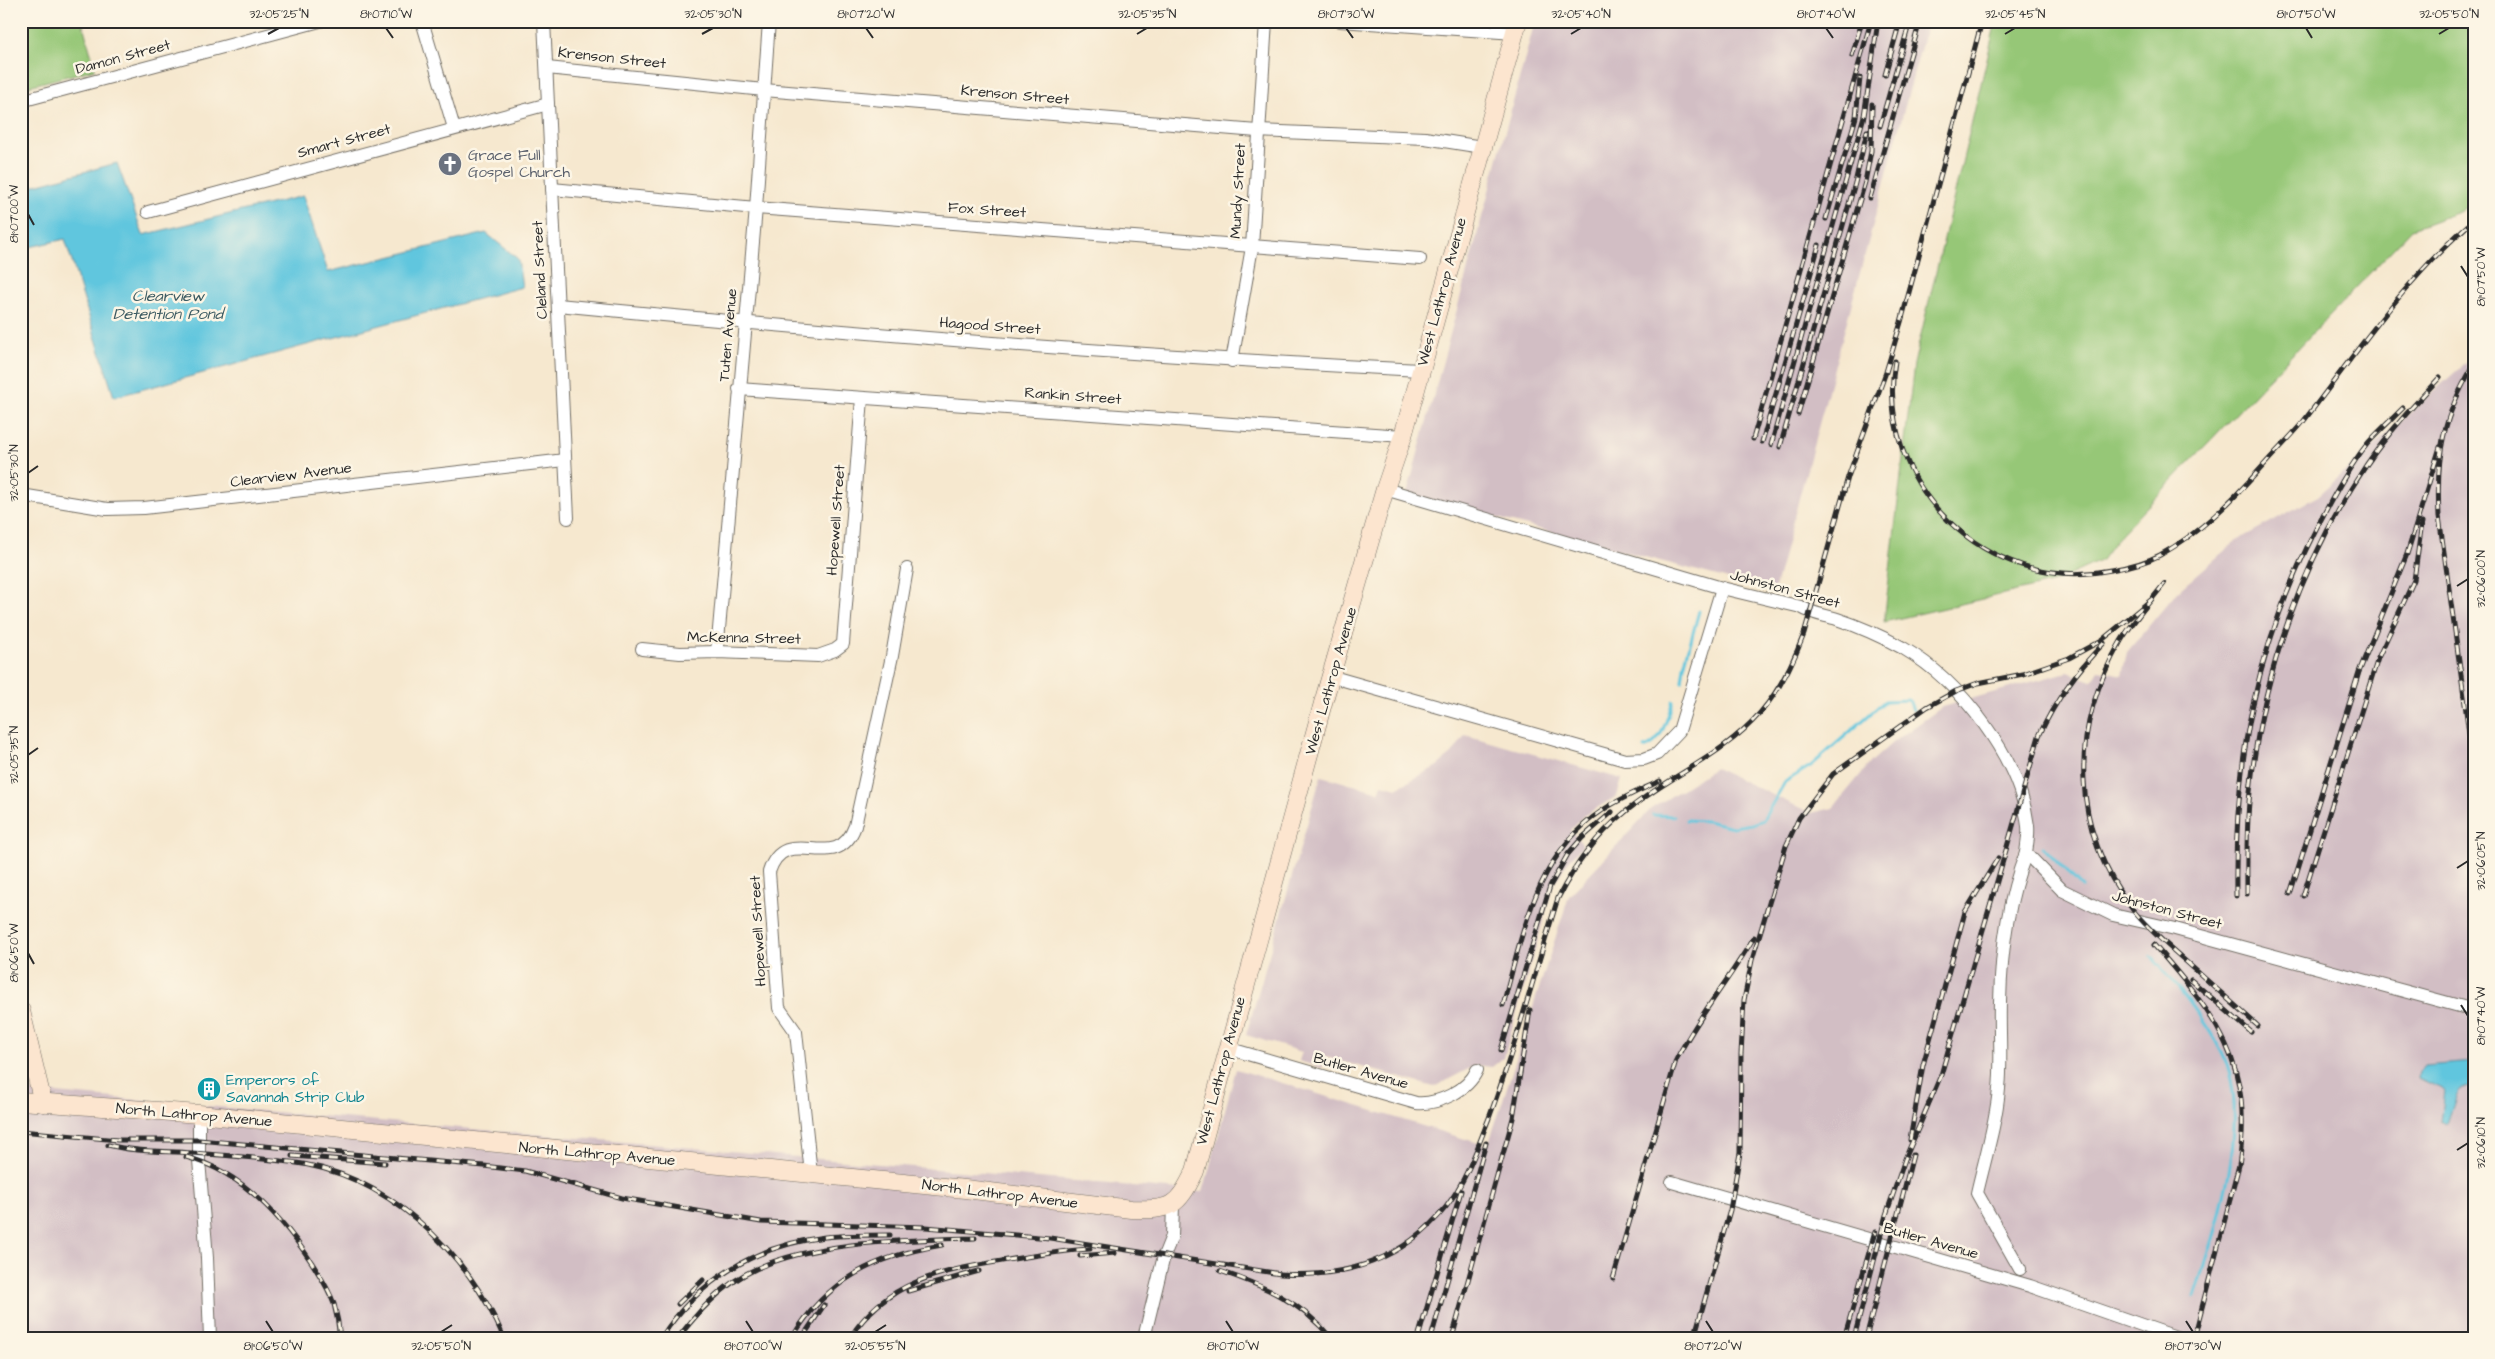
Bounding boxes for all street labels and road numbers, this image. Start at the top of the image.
street label: Damon Street [73,34,173,80]
street label: Krenson Street [557,42,667,74]
street label: Krenson Street [960,80,1070,110]
street label: Smart Street [295,118,393,164]
street label: Mundy Street [1225,143,1252,239]
street label: Fox Street [947,197,1027,223]
street label: West Lathrop Avenue [1412,215,1472,369]
street label: Cleland Street [527,220,553,320]
street label: Tuten Avenue [713,288,743,382]
street label: Hagood Street [939,312,1041,341]
street label: Rankin Street [1024,382,1122,410]
street label: Clearview Avenue [229,457,353,493]
street label: Hopewell Street [822,464,850,576]
street label: Johnston Street [1728,564,1842,614]
street label: West Lathrop Avenue [1300,605,1362,757]
street label: McKenna Street [687,627,801,649]
street label: Hopewell Street [745,875,771,987]
street label: Johnston Street [2110,885,2224,935]
street label: West Lathrop Avenue [1191,994,1251,1148]
street label: Butler Avenue [1311,1047,1411,1095]
street label: North Lathrop Avenue [115,1098,273,1132]
street label: North Lathrop Avenue [518,1137,676,1171]
street label: North Lathrop Avenue [921,1174,1079,1214]
street label: Butler Avenue [1881,1217,1981,1265]

